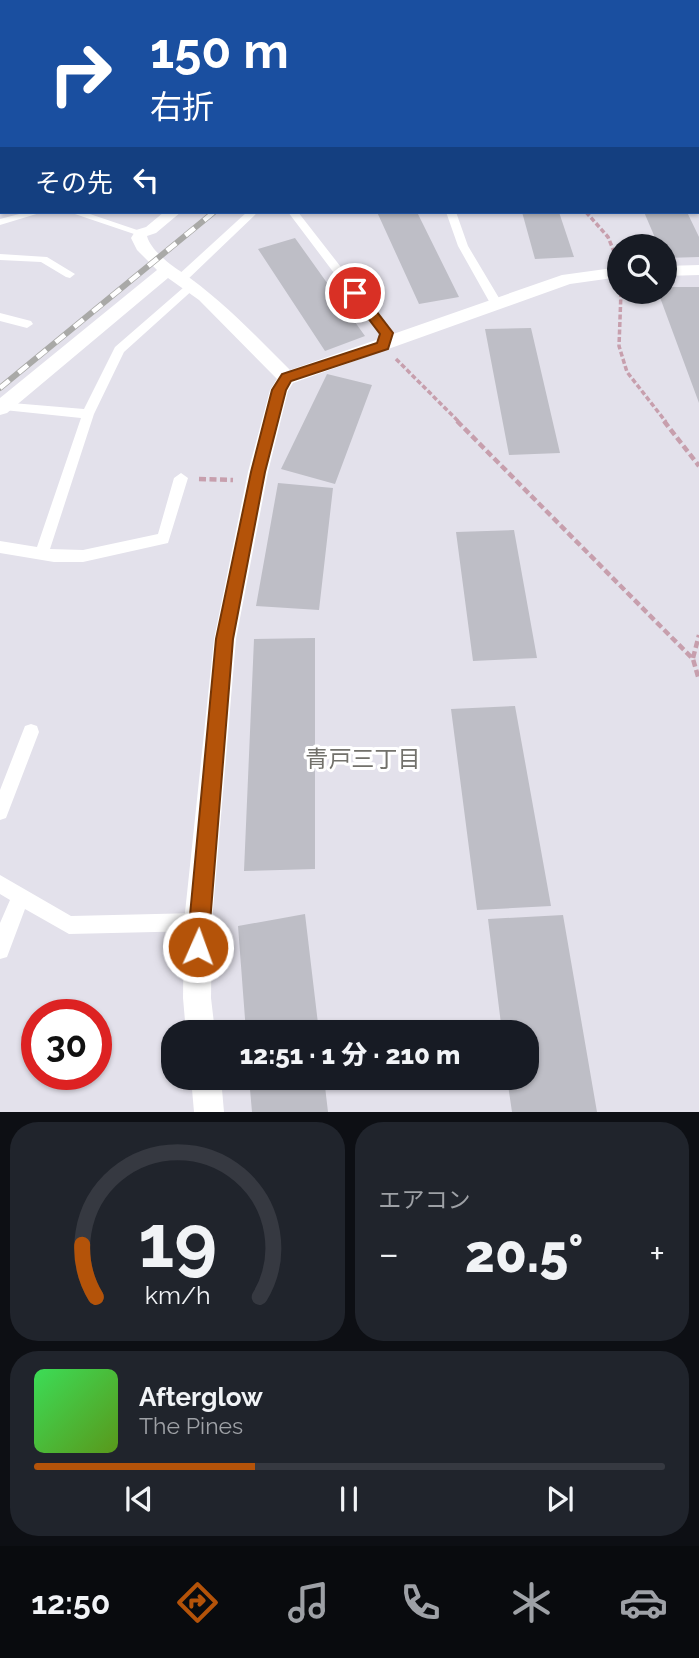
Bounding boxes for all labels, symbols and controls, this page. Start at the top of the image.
text: 150 m [150,22,289,79]
icon: right [35,28,126,119]
text: 右折 [150,88,214,125]
icon: left [127,161,165,199]
text: その先 [35,168,113,198]
map controls [607,234,677,304]
button: search [607,234,677,304]
pin [325,263,385,323]
icon: arrive [336,274,374,312]
district label: 青戸三丁目 [306,745,421,772]
position arrow [161,910,235,984]
speed limit sign: 30 [21,999,112,1090]
text: 12:51 · 1 分 · 210 m [240,1040,460,1070]
text: エアコン [379,1186,471,1213]
text: 19 [138,1200,217,1285]
text: 20.5° [465,1223,583,1284]
text: − [379,1231,399,1276]
text: + [649,1231,665,1276]
text: km/h [144,1280,210,1310]
text: Afterglow [139,1382,263,1412]
text: The Pines [139,1412,243,1439]
icon: previous [120,1480,158,1518]
icon: pause [330,1480,368,1518]
icon: next [541,1480,579,1518]
icon: directions [173,1578,222,1627]
icon: music [284,1578,333,1627]
icon: phone [396,1578,445,1627]
icon: climate [507,1578,556,1627]
icon: car [619,1578,668,1627]
text: 12:50 [31,1584,110,1621]

